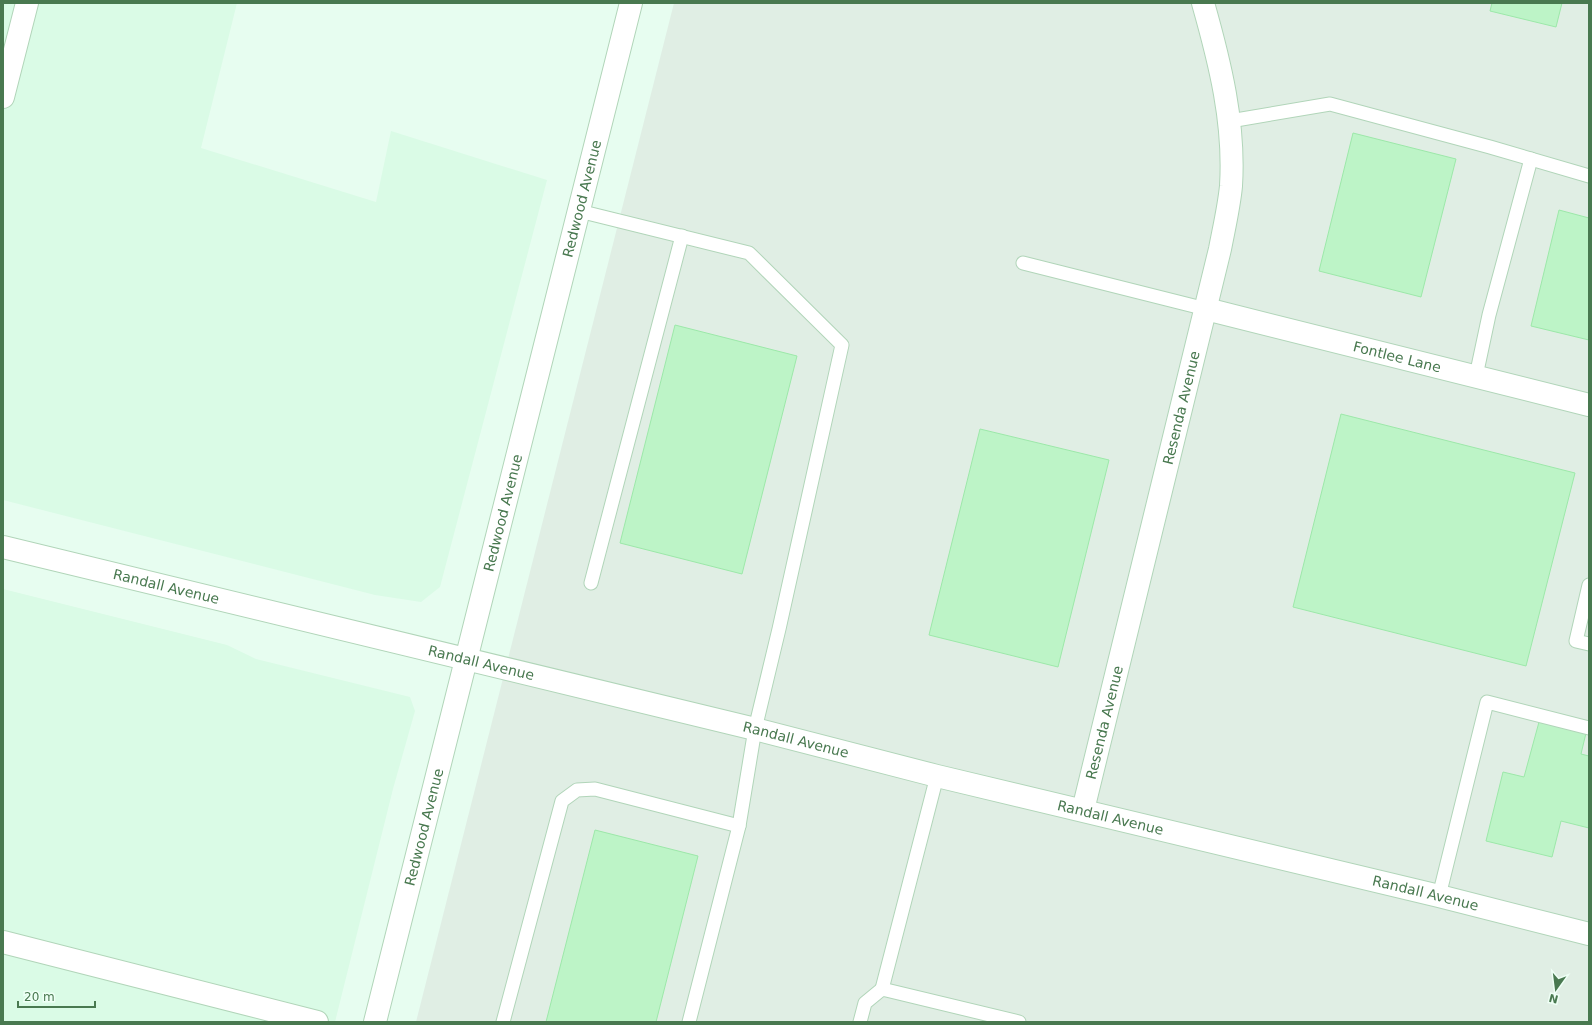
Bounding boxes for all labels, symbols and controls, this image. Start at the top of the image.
street label: Redwood Avenue [559,138,604,259]
street label: Fontlee Lane [1351,338,1443,376]
street label: Resenda Avenue [1160,349,1203,466]
street label: Redwood Avenue [480,452,525,573]
street label: Randall Avenue [112,566,221,607]
street label: Randall Avenue [427,642,536,683]
street label: Resenda Avenue [1083,664,1126,781]
street label: Randall Avenue [741,718,851,761]
street label: Redwood Avenue [402,767,446,888]
street label: Randall Avenue [1056,797,1165,838]
street label: Randall Avenue [1371,872,1480,914]
north arrow [1536,969,1576,1009]
scale bar [18,983,95,1009]
text: 20 m [24,990,55,1004]
text: N [1548,991,1560,1006]

